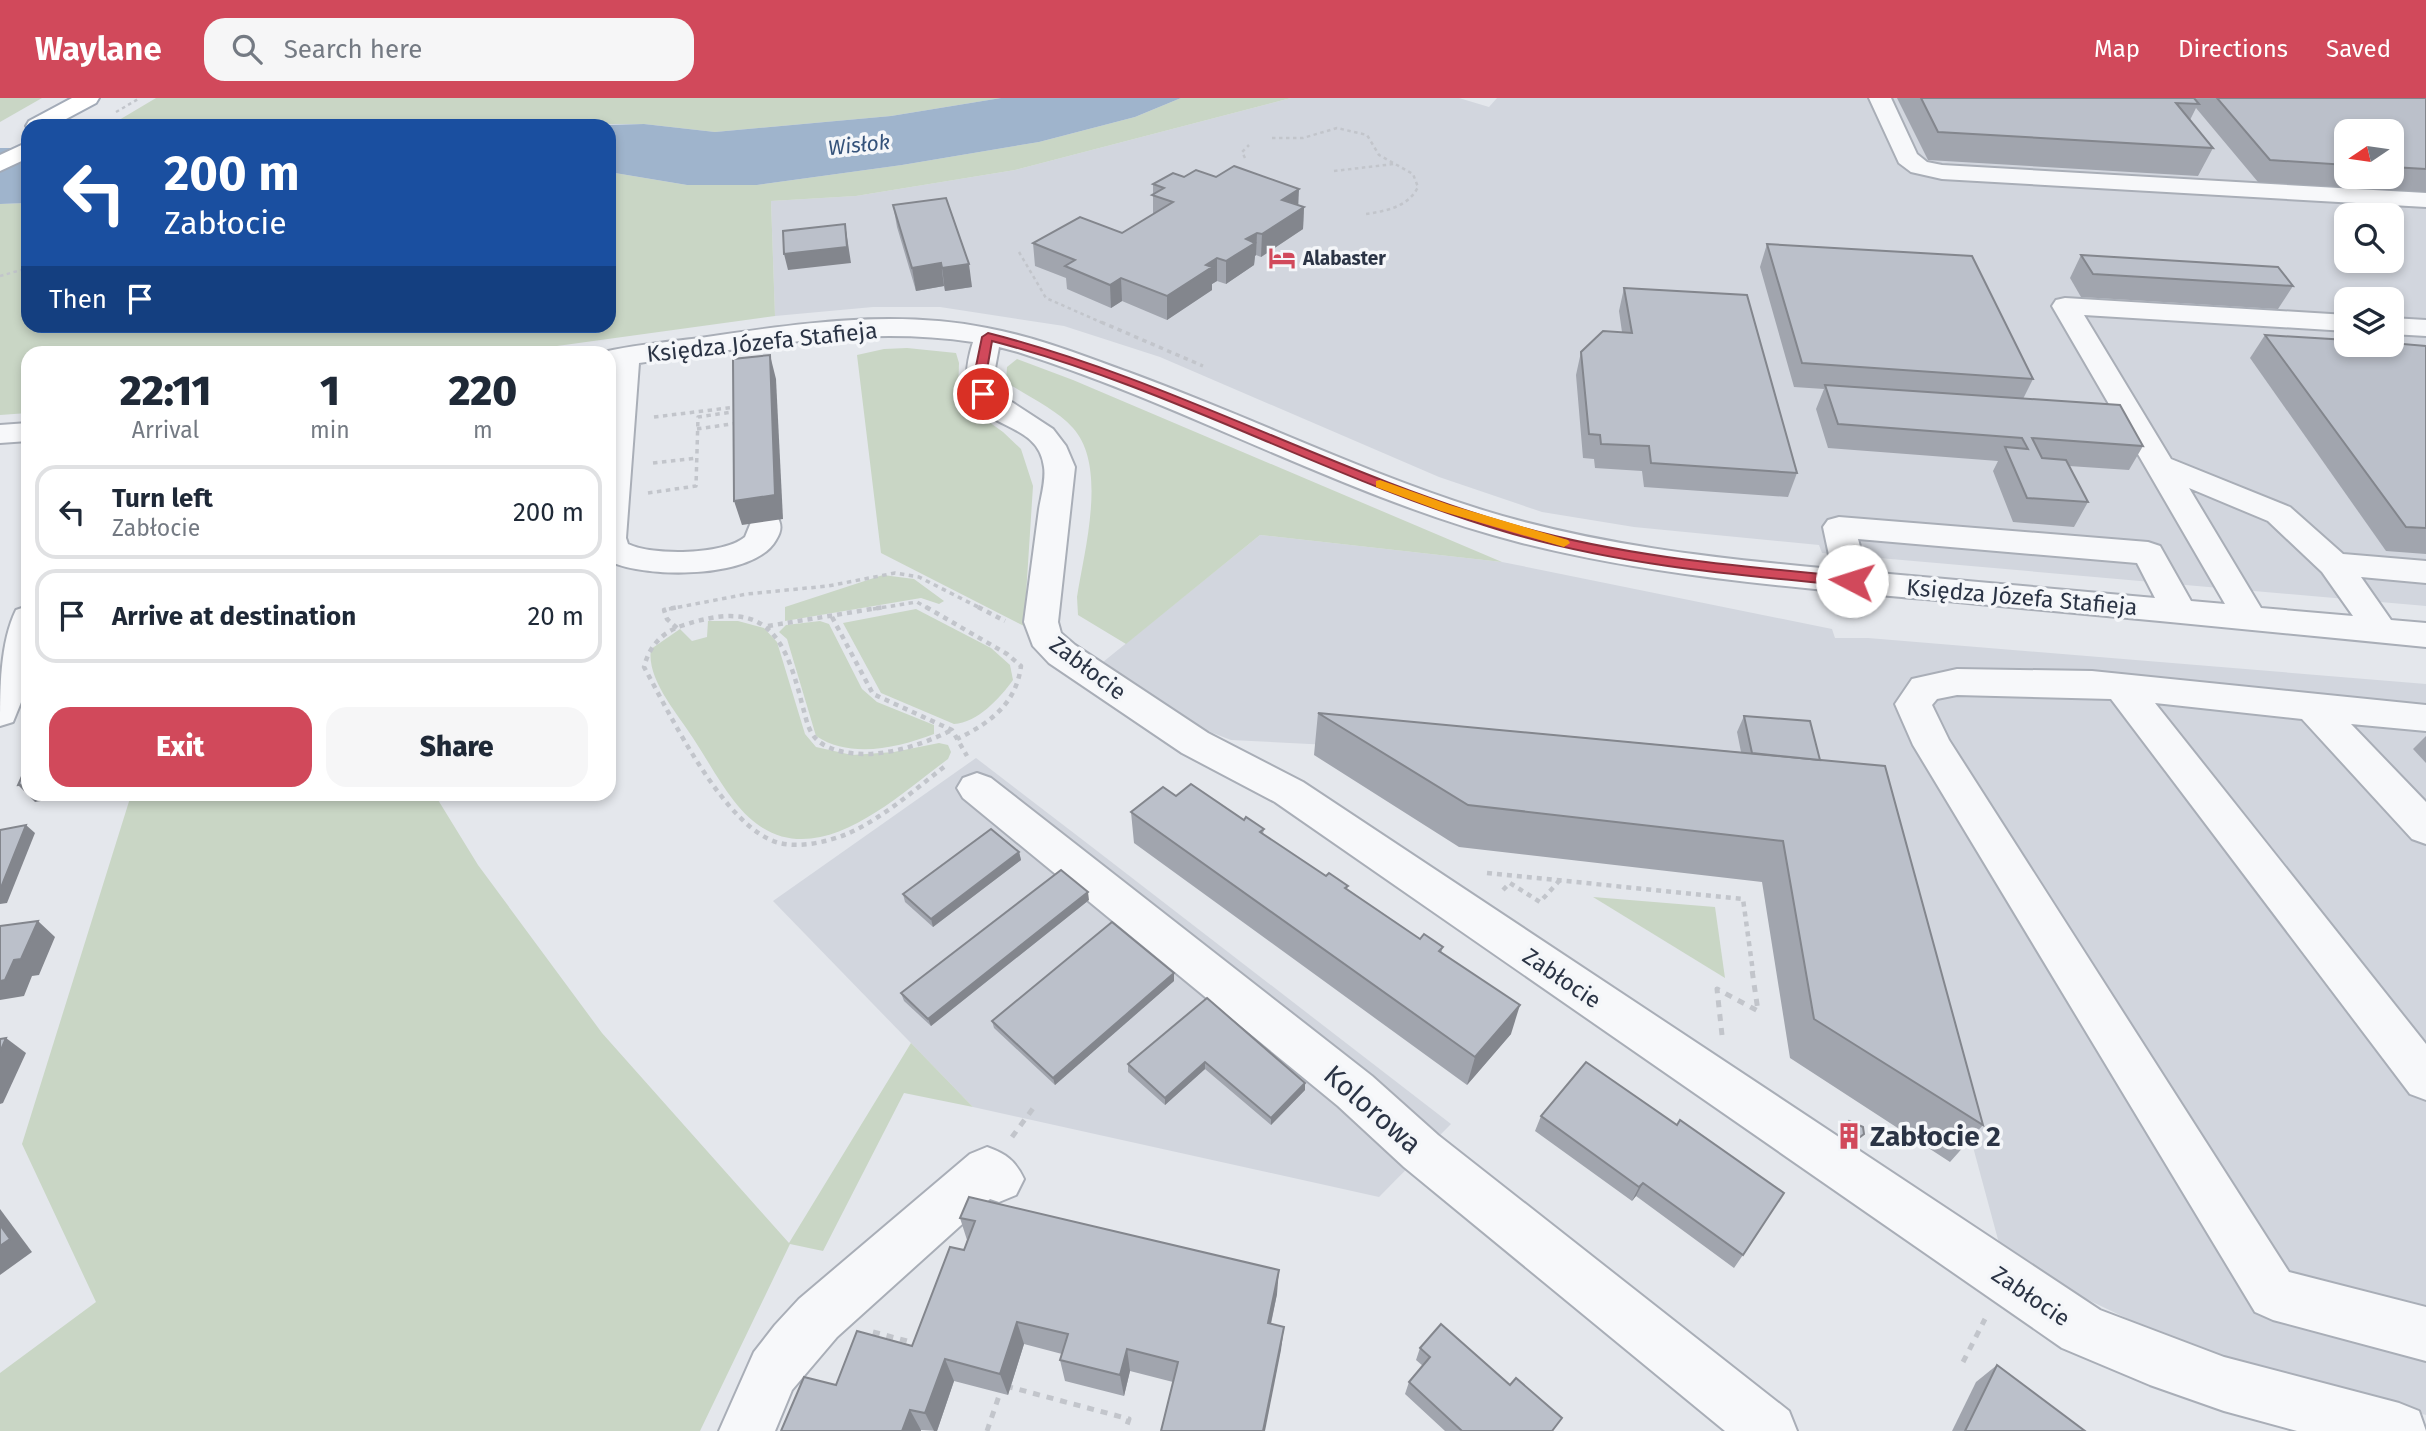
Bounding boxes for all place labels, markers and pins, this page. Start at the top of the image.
hotel icon: Alabaster [1267,243,1297,273]
place label: Alabaster [1302,247,1386,270]
pin [953,364,1013,424]
place label: Zabłocie 2 [1870,1120,2001,1153]
building icon: Zabłocie 2 [1834,1121,1864,1151]

